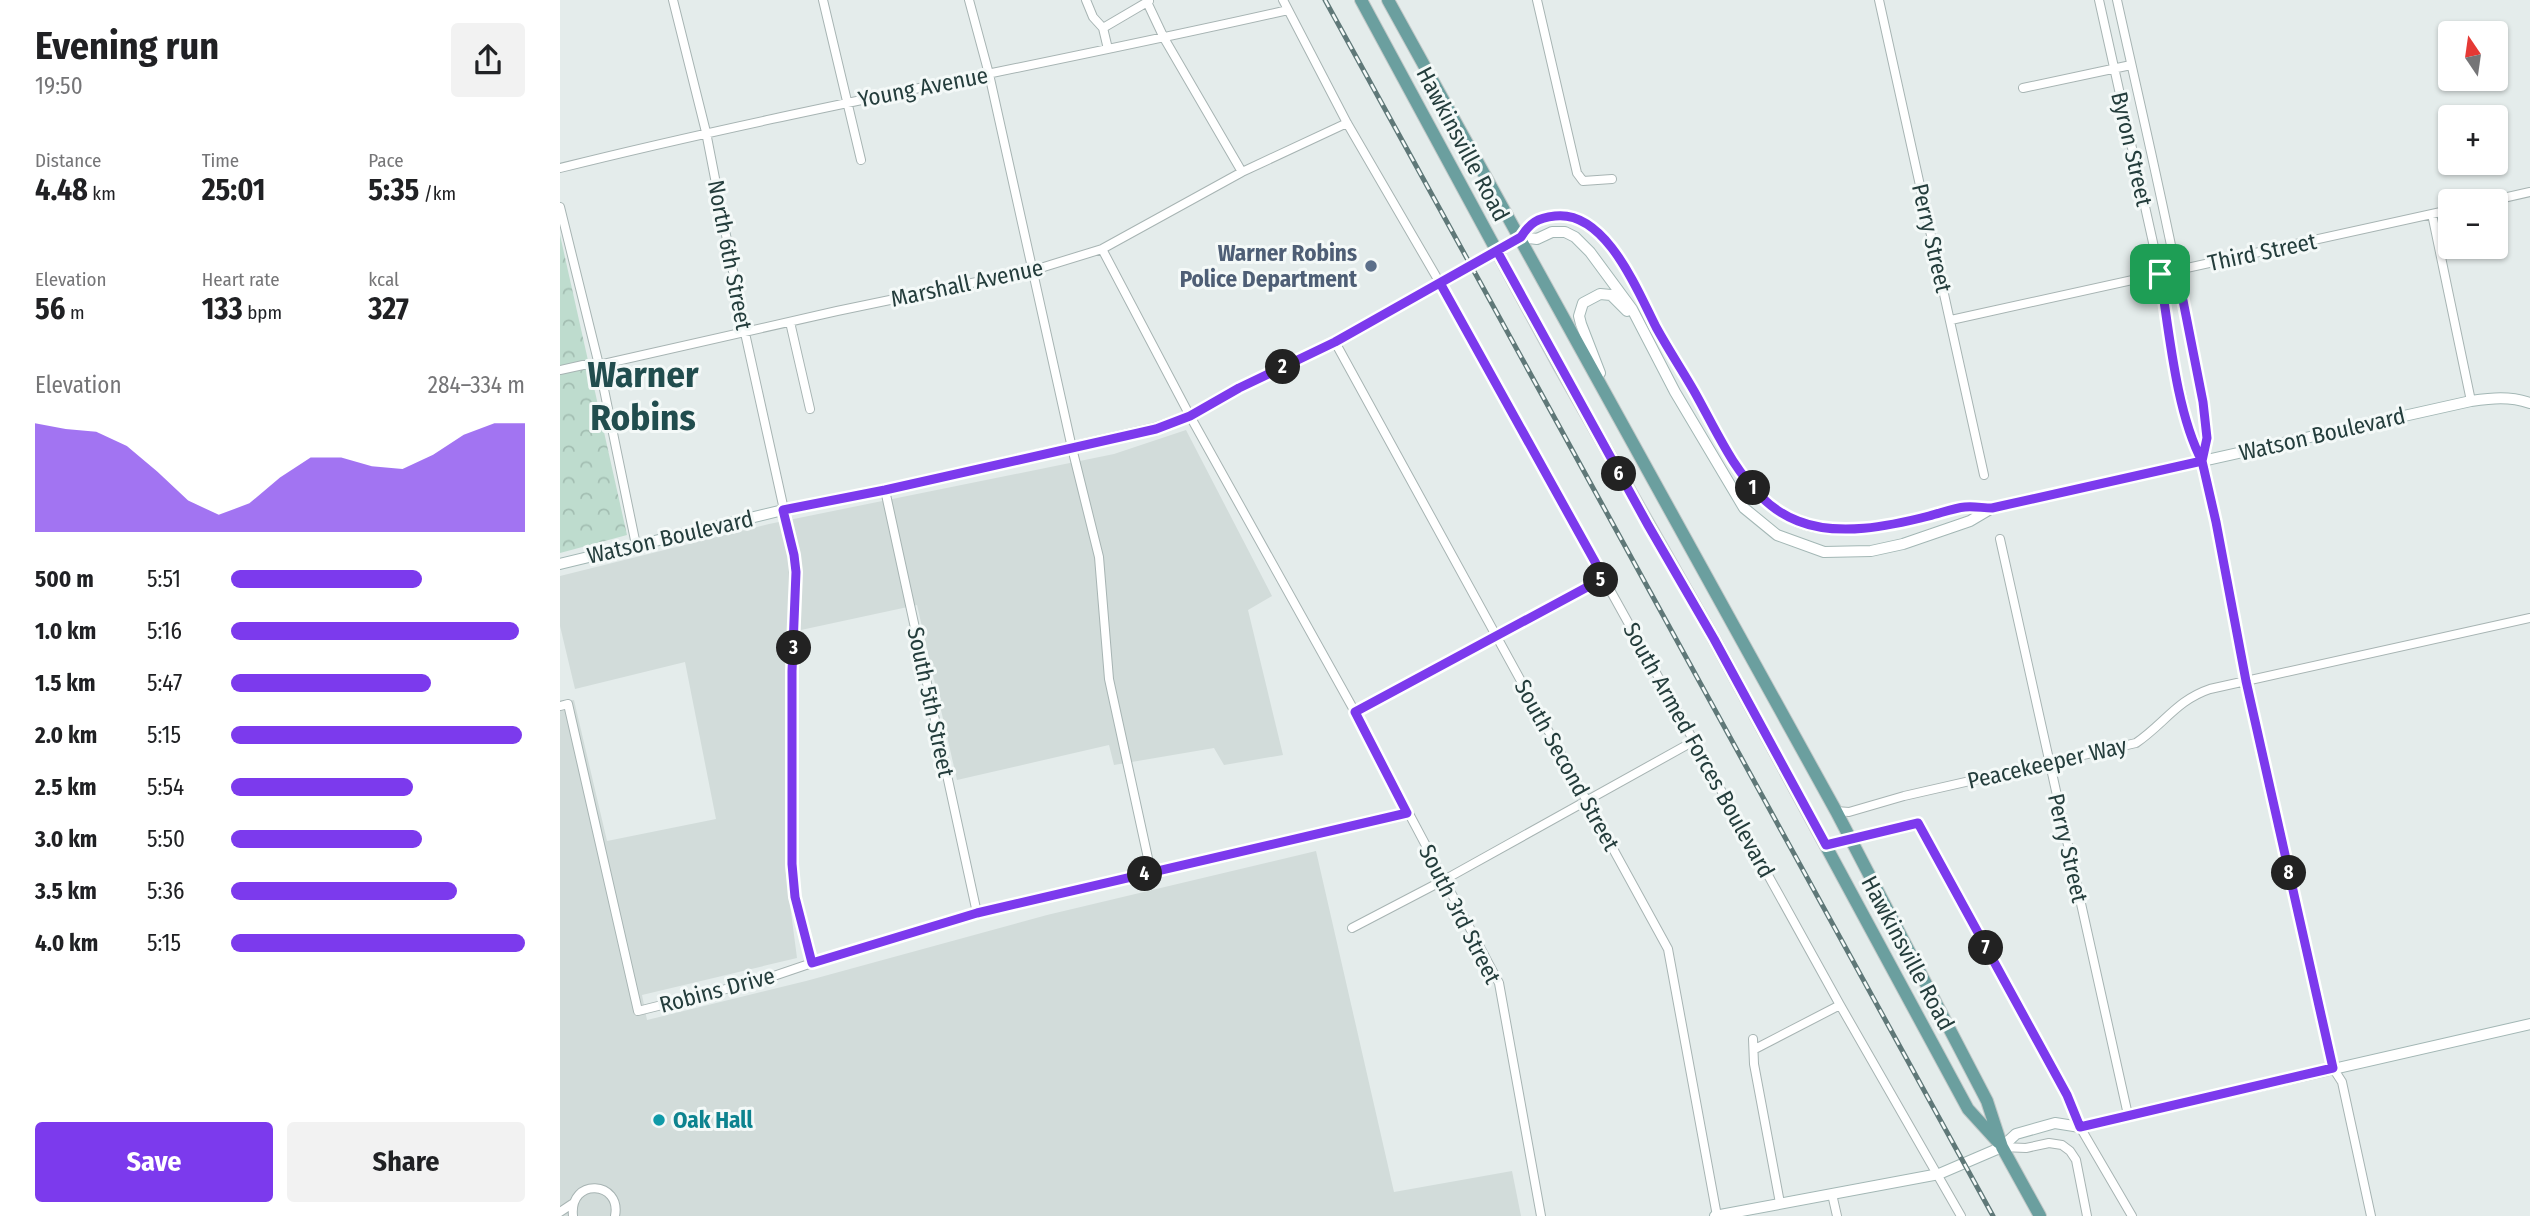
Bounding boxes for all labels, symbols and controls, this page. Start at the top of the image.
north arrow [2438,21,2508,91]
map controls [2438,21,2508,259]
text: Evening run [35,23,219,69]
button: share [451,23,525,97]
street label: Young Avenue [856,61,990,113]
street label: Hawkinsville Road [1411,62,1515,226]
text: 19:50 [35,72,83,100]
street label: Byron Street [2105,89,2159,209]
button: + [2438,105,2508,175]
text: Distance [35,149,102,172]
text: Time [202,149,239,172]
text: Pace [368,149,404,172]
text: 4.48 [35,172,88,208]
text: 25:01 [202,172,266,208]
text: 5:35 [368,172,419,208]
street label: North 6th Street [702,178,758,333]
street label: Perry Street [1906,181,1958,296]
text: km [88,182,116,205]
text: /km [419,182,456,205]
button: − [2438,189,2508,259]
street label: Third Street [2205,227,2319,277]
place label: Warner Robins Police Department [1180,239,1358,293]
pin [2130,244,2190,304]
street label: Marshall Avenue [888,253,1046,313]
icon: arrive [2141,255,2179,293]
marker: Warner Robins Police Department [1363,258,1379,274]
text: Elevation [35,268,107,291]
text: Heart rate [202,268,280,291]
text: kcal [368,268,399,291]
text: 56 [35,291,65,327]
text: 133 [202,291,243,327]
text: 327 [368,291,409,327]
text: m [65,301,85,324]
text: bpm [243,301,282,324]
pin: 2 [1266,350,1300,384]
district label: Warner Robins [587,352,699,440]
text: 2 [1278,355,1287,378]
text: Elevation [35,371,122,399]
text: 284–334 m [428,371,525,399]
street label: Watson Boulevard [2236,401,2408,467]
pin: 6 [1602,456,1636,491]
text: 6 [1614,462,1623,485]
pin: 1 [1736,470,1770,505]
text: 1 [1748,476,1757,499]
street label: Watson Boulevard [584,504,756,570]
pin: 5 [1584,562,1618,598]
text: 500 m [35,565,94,593]
text: 5:51 [147,565,181,593]
text: 5 [1596,568,1605,591]
text: 1.0 km [35,617,96,645]
text: 5:16 [147,617,182,645]
street label: South Armed Forces Boulevard [1617,618,1781,882]
street label: South 5th Street [901,624,961,780]
pin: 3 [776,630,812,666]
text: 3 [789,636,798,659]
text: 1.5 km [35,669,96,697]
text: 5:47 [147,669,182,697]
street label: South Second Street [1508,675,1626,856]
text: 2.0 km [35,721,97,749]
text: 5:15 [147,721,181,749]
street label: Peacekeeper Way [1965,731,2130,795]
text: 2.5 km [35,773,96,801]
text: 5:54 [147,773,184,801]
street label: Perry Street [2042,791,2094,906]
text: 3.0 km [35,825,97,853]
text: 5:50 [147,825,185,853]
street label: South 3rd Street [1413,840,1507,989]
pin: 4 [1128,856,1162,892]
pin: 8 [2272,856,2306,890]
text: 8 [2283,861,2294,884]
text: 4 [1140,862,1149,885]
street label: Hawkinsville Road [1856,871,1960,1035]
text: 3.5 km [35,877,97,905]
text: 5:36 [147,877,184,905]
text: 4.0 km [35,929,98,957]
text: 5:15 [147,929,181,957]
pin: 7 [1968,930,2004,965]
text: 7 [1981,936,1990,959]
street label: Robins Drive [656,961,778,1019]
place label: Oak Hall [673,1106,754,1134]
marker: Oak Hall [651,1112,667,1128]
button: Save [35,1122,273,1202]
button: Share [287,1122,525,1202]

